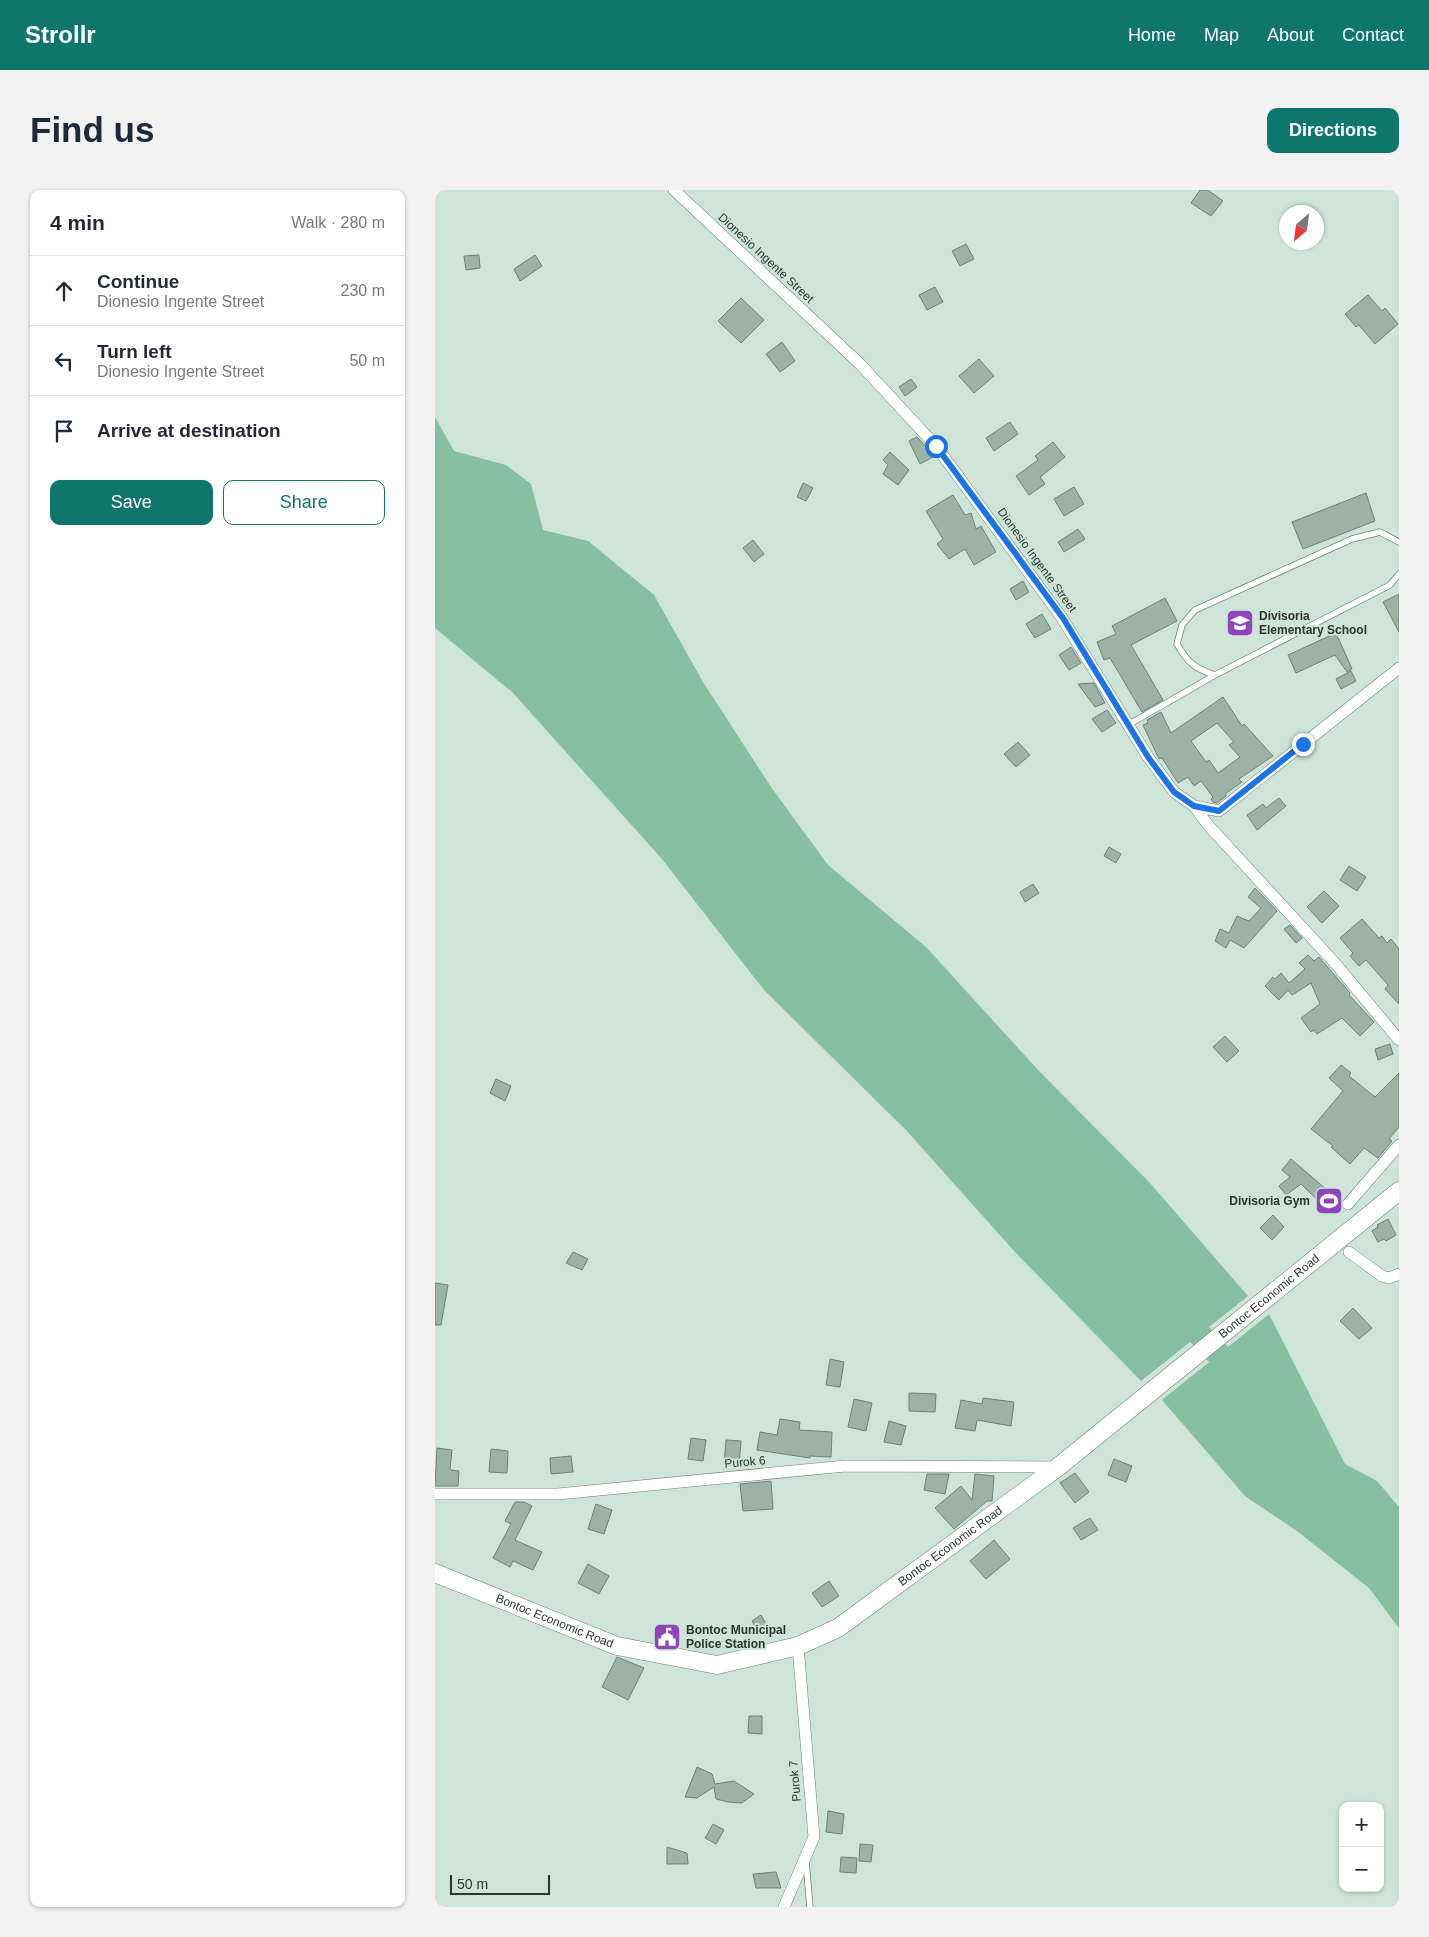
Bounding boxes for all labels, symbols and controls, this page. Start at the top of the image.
text: Strollr [25,21,96,48]
text: Home [1128,25,1176,45]
text: Map [1204,25,1239,45]
text: About [1267,25,1314,45]
text: Contact [1342,25,1404,45]
button: Directions [1267,108,1399,153]
text: Find us [30,110,154,149]
north arrow [1279,205,1324,250]
street label: Dionesio Ingente Street [715,210,817,306]
text: 4 min [50,211,105,234]
text: Walk · 280 m [291,214,385,231]
text: Continue [97,271,179,292]
icon: ahead [50,277,78,305]
text: 230 m [341,282,385,299]
text: Dionesio Ingente Street [97,293,264,310]
text: Turn left [97,341,172,362]
icon: left [50,347,78,375]
text: 50 m [349,352,385,369]
text: Dionesio Ingente Street [97,363,264,380]
icon: arrive [50,417,78,445]
text: Arrive at destination [97,420,281,441]
route start [925,435,948,458]
button: Save [50,480,213,525]
button: Share [223,480,385,525]
street label: Dionesio Ingente Street [994,505,1080,615]
school or university icon: Divisoria Elementary School [1225,608,1255,638]
place label: Divisoria Elementary School [1259,609,1367,637]
route end [1292,733,1315,756]
sports icon: Divisoria Gym [1314,1186,1344,1216]
place label: Divisoria Gym [1229,1194,1310,1208]
street label: Bontoc Economic Road [1216,1251,1322,1341]
street label: Purok 6 [724,1453,767,1471]
street label: Bontoc Economic Road [895,1503,1005,1589]
street label: Bontoc Economic Road [494,1591,616,1651]
public building icon: Bontoc Municipal Police Station [652,1622,682,1652]
place label: Bontoc Municipal Police Station [686,1623,786,1651]
street label: Purok 7 [786,1759,804,1802]
map controls [1339,1802,1384,1892]
button: + [1339,1802,1384,1847]
button: − [1339,1847,1384,1892]
scale bar [450,1872,550,1895]
text: 50 m [457,1876,488,1892]

